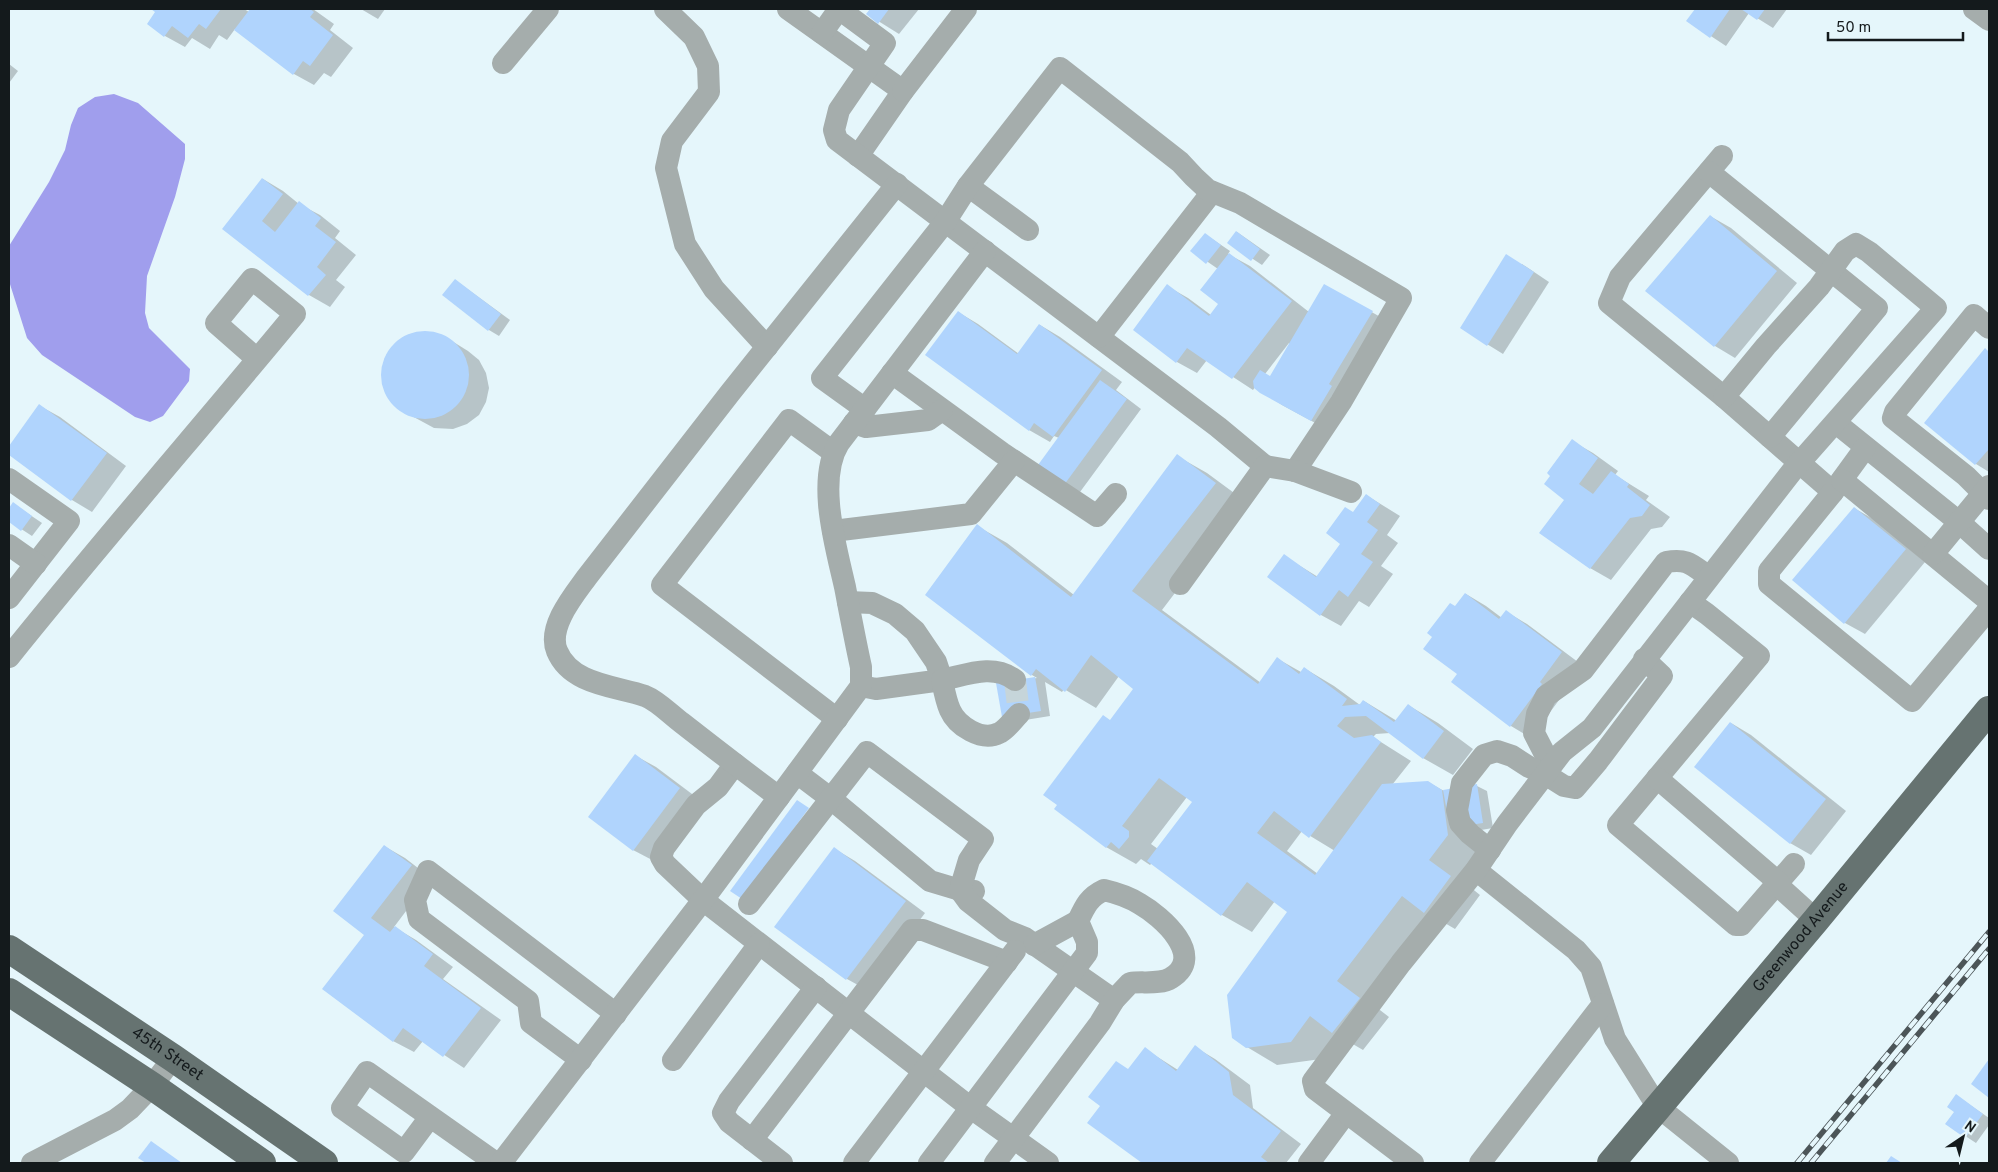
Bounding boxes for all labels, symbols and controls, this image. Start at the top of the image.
scale bar [1828,10,1963,42]
text: 50 m [1836,19,1871,38]
street label: Greenwood Avenue [1749,878,1853,997]
street label: 45th Street [127,1023,207,1086]
north arrow [1938,1112,1988,1162]
text: N [1961,1118,1979,1137]

